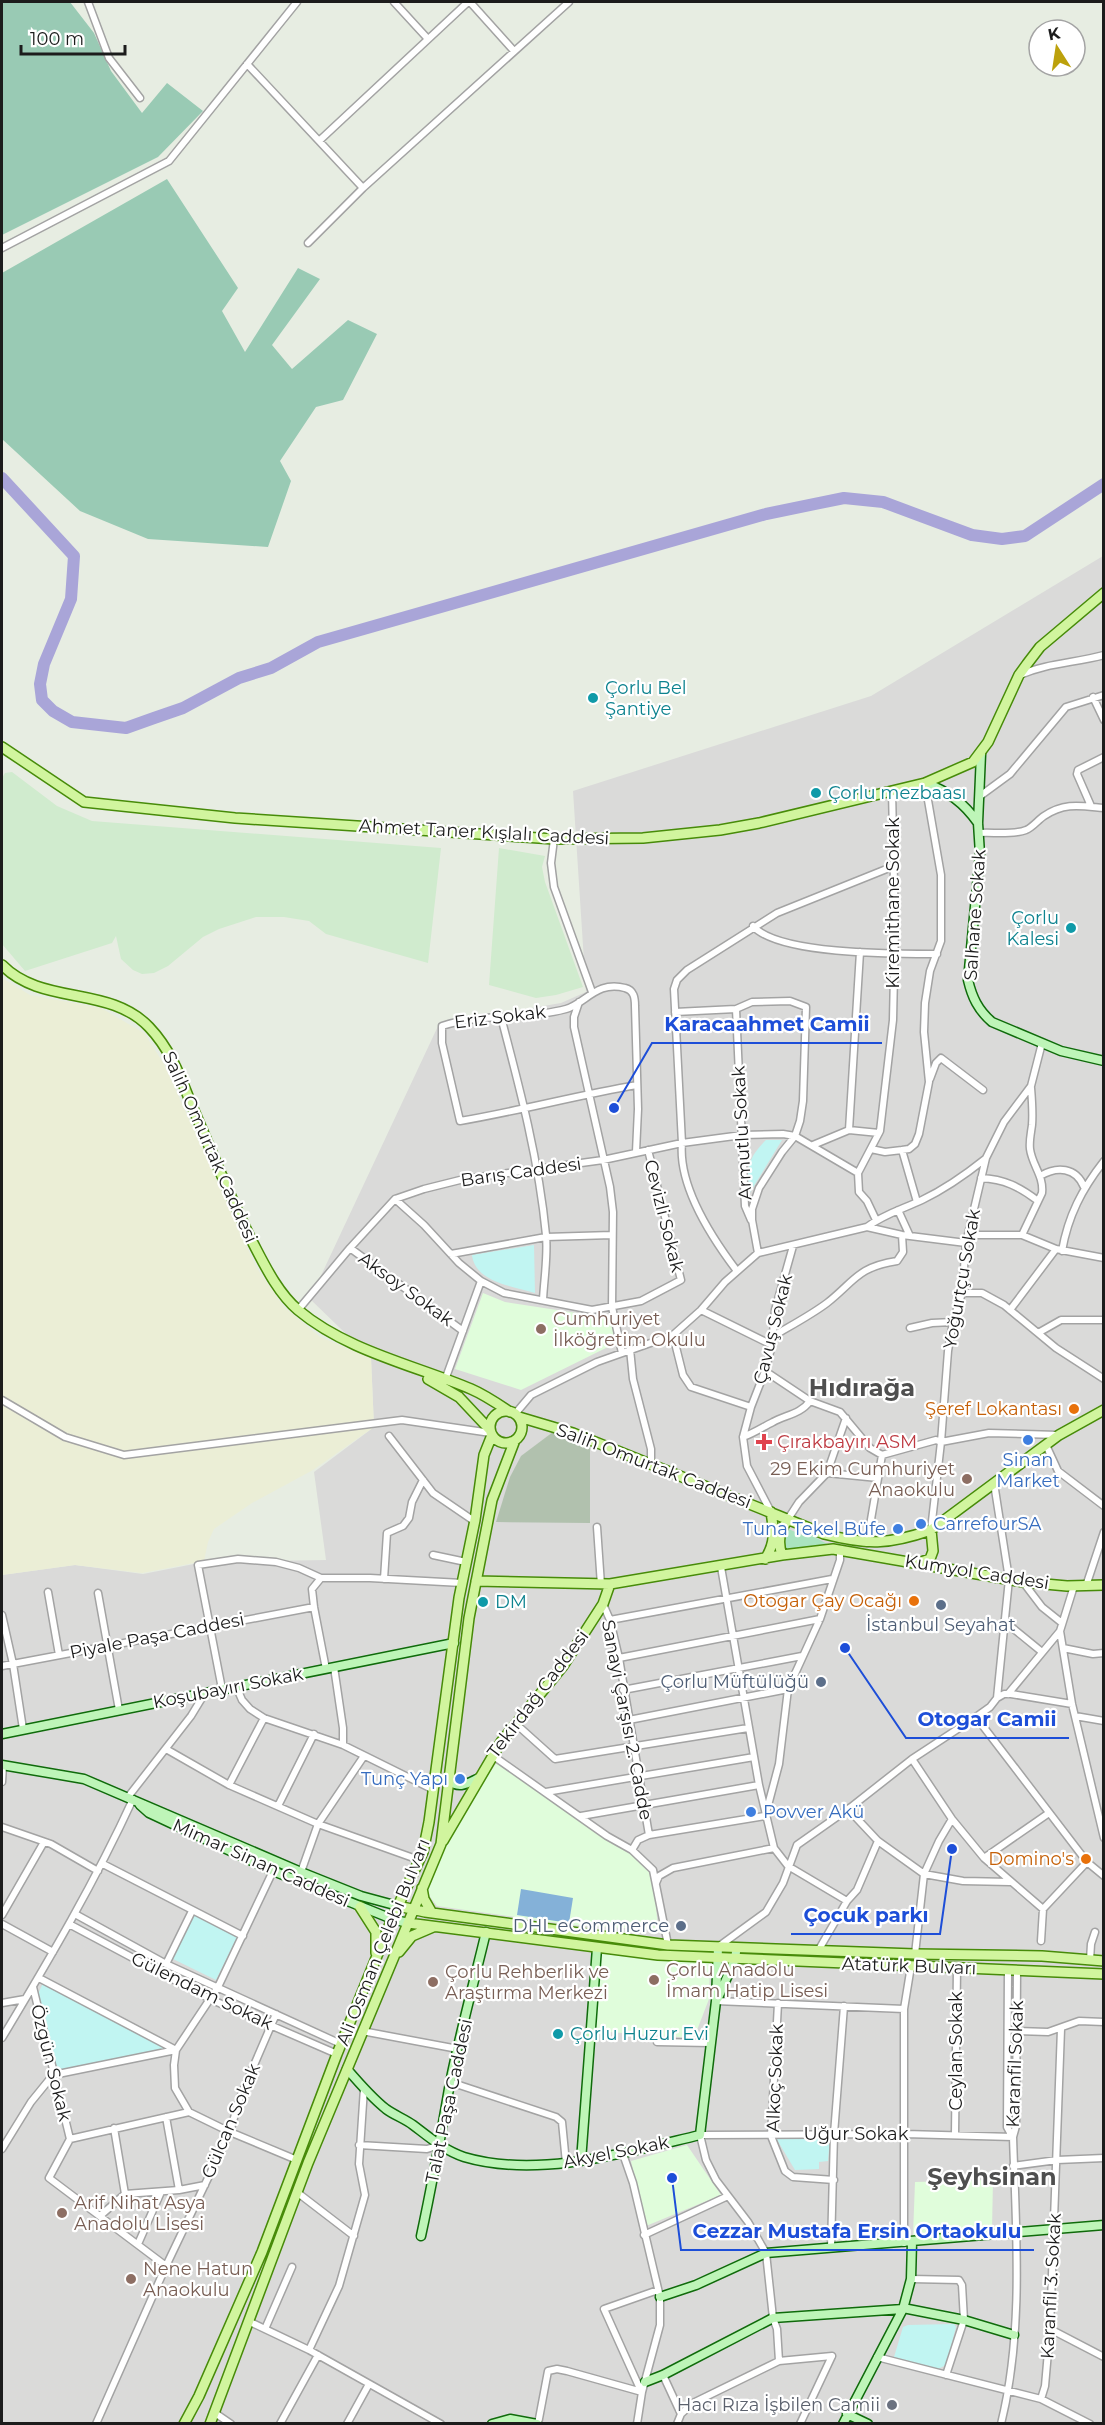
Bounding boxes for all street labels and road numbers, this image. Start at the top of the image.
street label: Ahmet Taner Kışlalı Caddesi [358,814,610,850]
street label: Kiremithane Sokak [882,817,904,989]
street label: Salhane Sokak [959,848,991,981]
street label: Eriz Sokak [453,1000,547,1034]
street label: Salih Omurtak Caddesi [158,1048,262,1246]
street label: Armutlu Sokak [727,1065,757,1201]
street label: Barış Caddesi [459,1153,583,1191]
street label: Cevizli Sokak [639,1157,689,1275]
street label: Yoğurtçu Sokak [939,1207,985,1351]
street label: Aksoy Sokak [354,1247,458,1331]
street label: Çavuş Sokak [749,1271,797,1386]
street label: Salih Omurtak Caddesi [553,1419,755,1513]
street label: Kumyol Caddesi [903,1550,1051,1594]
street label: Piyale Paşa Caddesi [68,1608,246,1664]
street label: Sanayi Çarşısı 2. Cadde [597,1618,657,1822]
street label: Tekirdağ Caddesi [483,1626,593,1762]
street label: Koşubayırı Sokak [151,1663,305,1713]
street label: Mimar Sinan Caddesi [169,1814,353,1912]
street label: Ali Osman Çelebi Bulvarı [331,1835,435,2049]
street label: Gülendam Sokak [128,1947,277,2035]
street label: Atatürk Bulvarı [841,1953,977,1979]
street label: Ceylan Sokak [945,1991,967,2111]
street label: Karanfil Sokak [1002,2000,1028,2128]
street label: Özgün Sokak [26,2002,76,2124]
street label: Talat Paşa Caddesi [421,2017,477,2185]
street label: Alkoç Sokak [762,2023,788,2133]
street label: Gülcan Sokak [197,2060,265,2182]
street label: Uğur Sokak [804,2123,909,2145]
street label: Akyel Sokak [561,2131,671,2173]
street label: Karanfil 3. Sokak [1036,2212,1066,2359]

